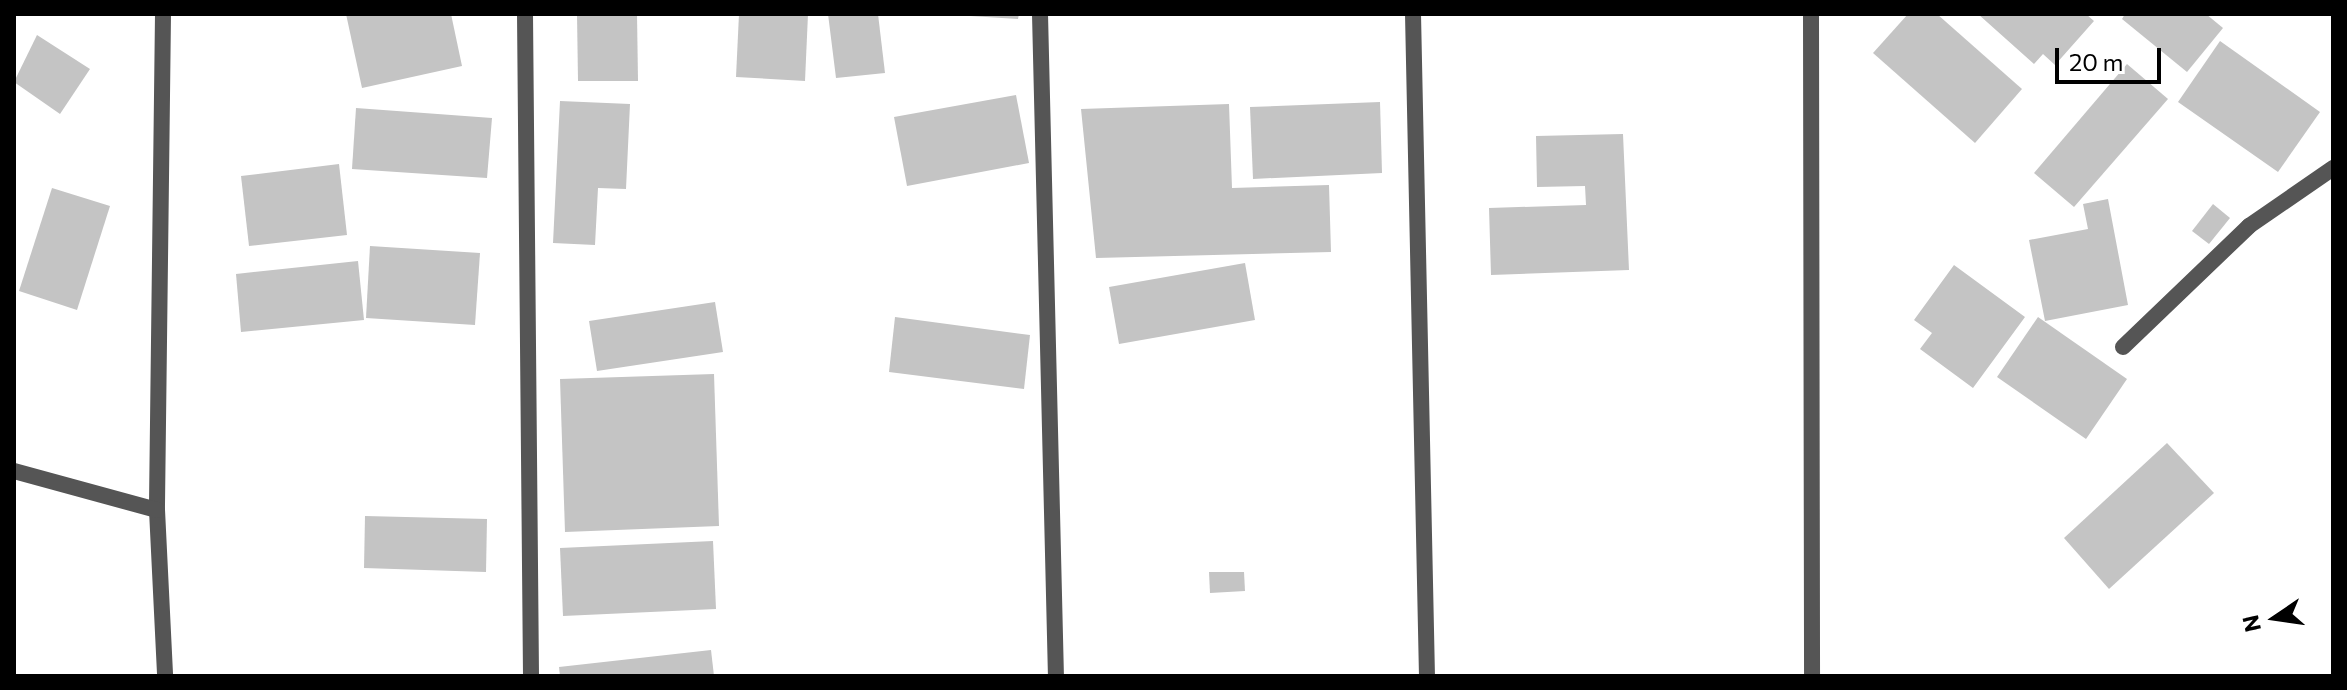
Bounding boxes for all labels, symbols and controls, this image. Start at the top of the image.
scale bar [2059,32,2165,82]
text: 20 m [2069,47,2123,76]
north arrow [2235,578,2315,658]
text: N [2236,612,2266,635]

